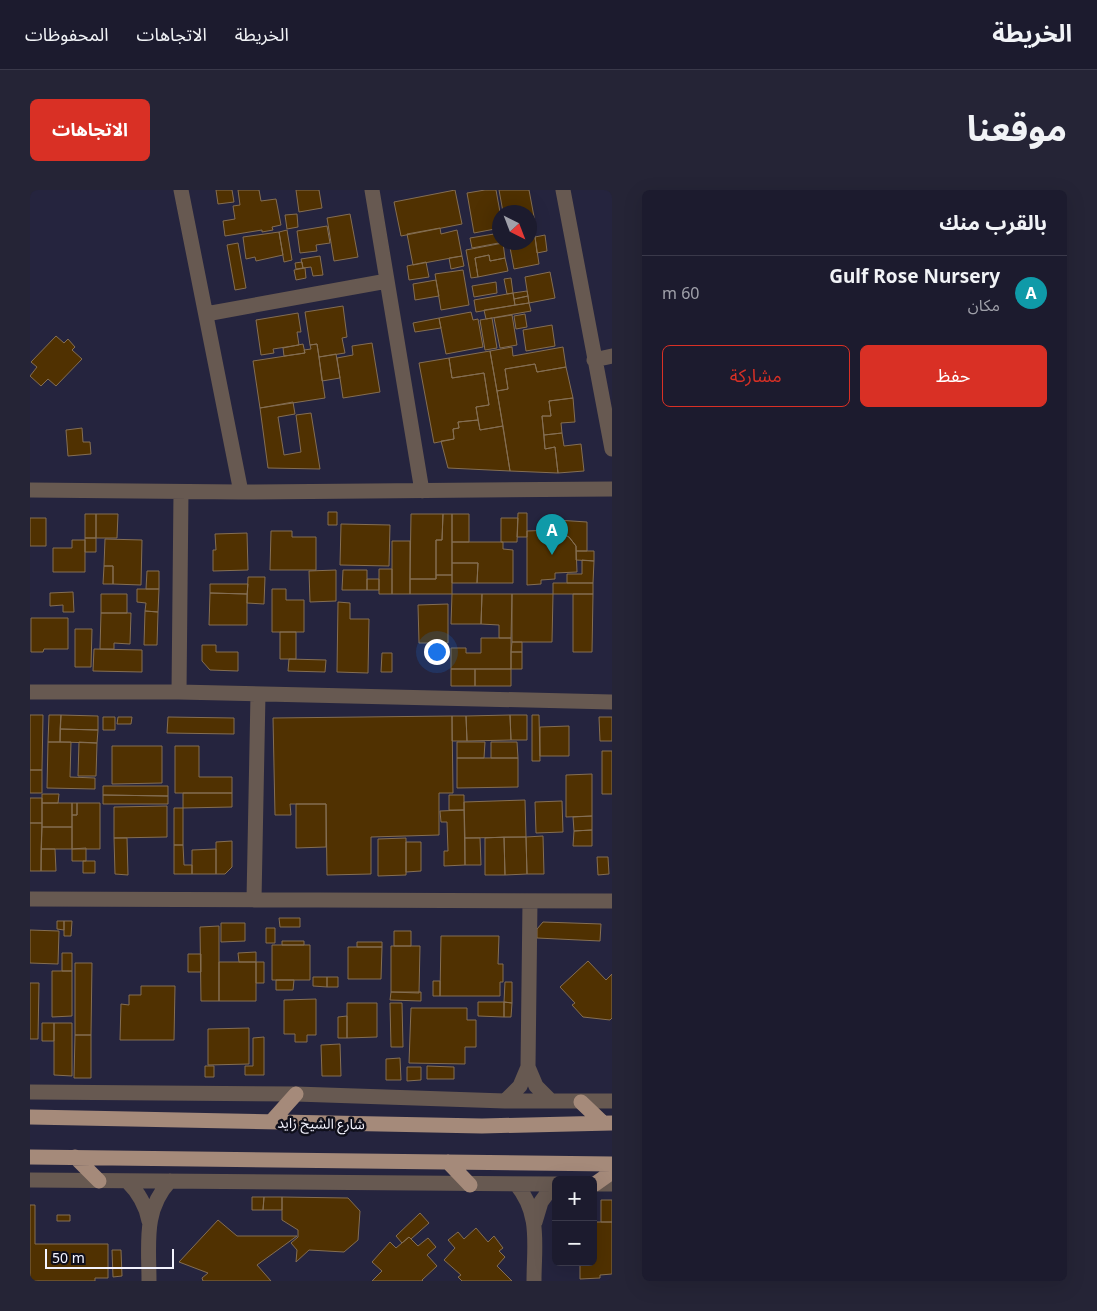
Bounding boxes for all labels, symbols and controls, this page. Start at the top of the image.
text: الخريطة [992,16,1072,49]
text: المحفوظات [25,22,109,46]
text: الاتجاهات [137,22,207,46]
text: الخريطة [235,22,289,46]
button: الاتجاهات [30,99,150,161]
text: موقعنا [967,104,1067,151]
north arrow [492,205,537,250]
text: بالقرب منك [939,208,1047,236]
text: Gulf Rose Nursery [829,263,1000,289]
text: 60 m [662,282,699,304]
text: A [1025,282,1037,304]
text: مكان [968,294,1000,316]
button: مشاركة [662,345,850,407]
button: حفظ [860,345,1047,407]
pin: A [536,514,568,555]
your location [424,639,450,665]
street label: شارع الشيخ زايد [277,1113,365,1135]
map controls [552,1176,597,1266]
button: + [552,1176,597,1221]
button: − [552,1221,597,1266]
scale bar [45,1246,174,1269]
text: 50 m [52,1248,85,1267]

